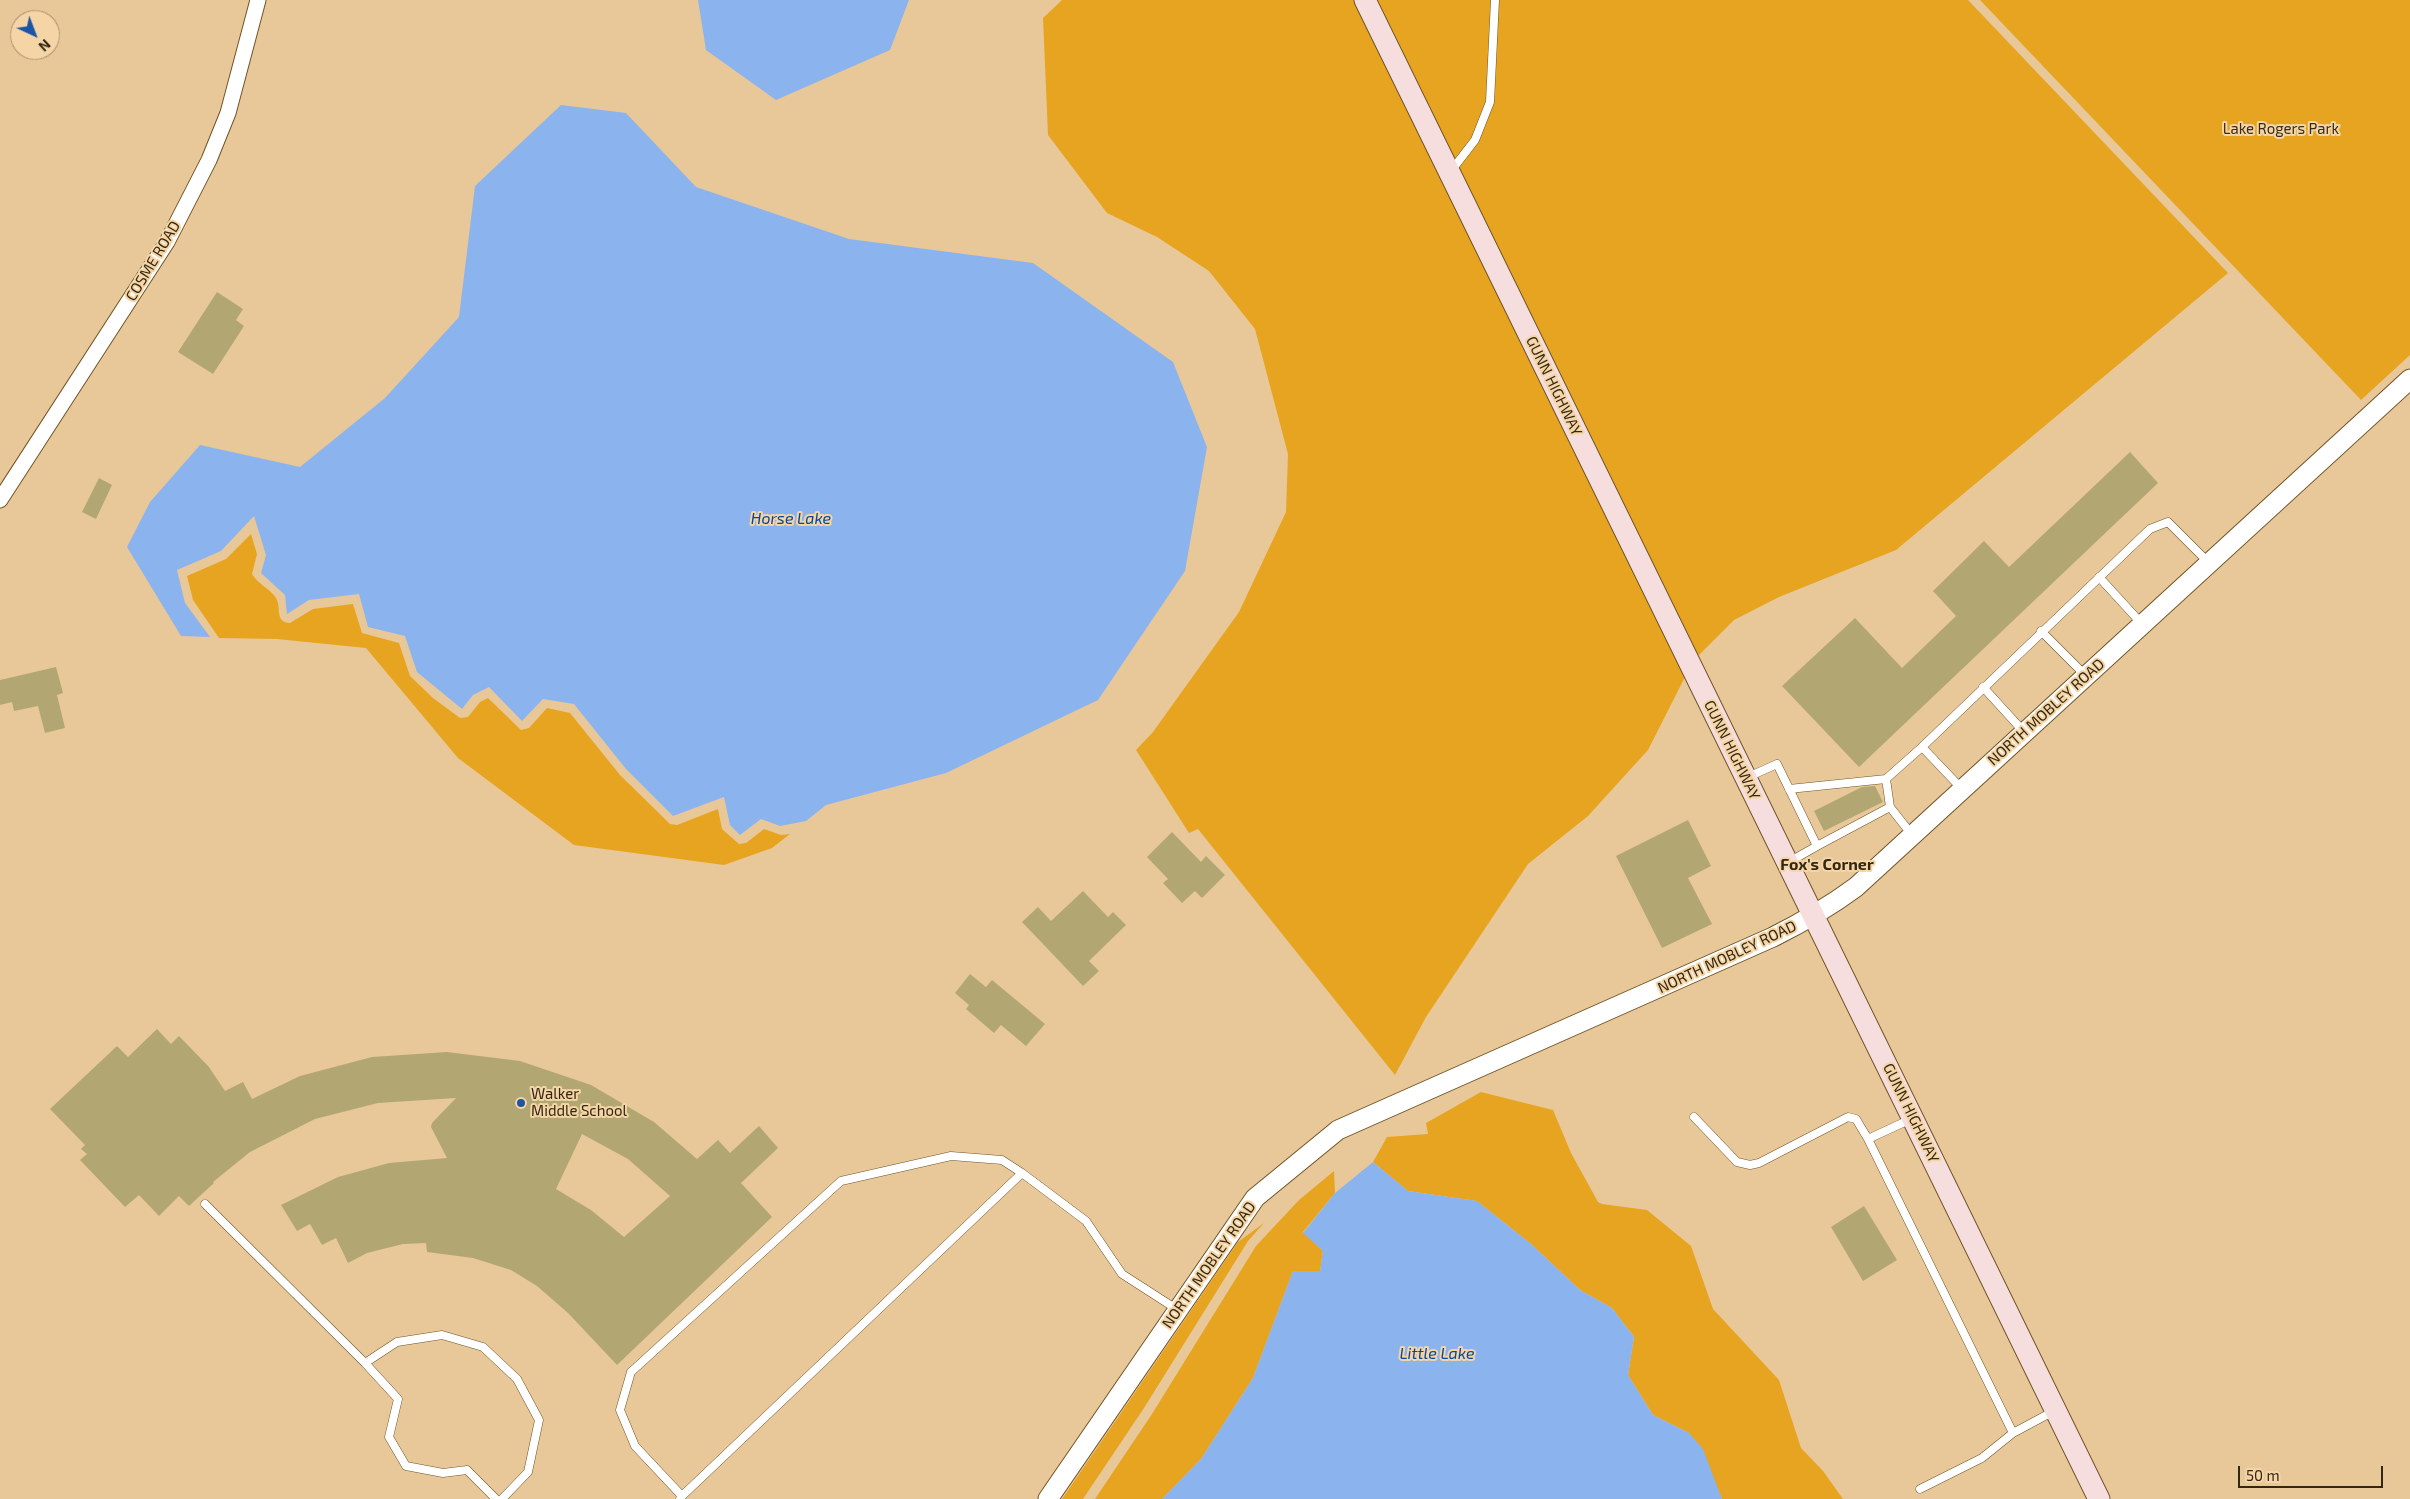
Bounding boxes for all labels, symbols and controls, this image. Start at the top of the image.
north arrow [10,10,60,60]
text: N [35,36,54,55]
park label: Lake Rogers Park [2223,120,2339,138]
street label: COSME ROAD [122,218,184,304]
street label: GUNN HIGHWAY [1522,333,1586,439]
water label: Horse Lake [751,509,831,529]
street label: NORTH MOBLEY ROAD [1984,655,2108,769]
street label: GUNN HIGHWAY [1700,697,1764,803]
district label: Fox's Corner [1780,855,1874,875]
street label: NORTH MOBLEY ROAD [1655,917,1799,997]
street label: GUNN HIGHWAY [1879,1060,1943,1166]
place label: Walker Middle School [531,1085,627,1120]
marker: Walker Middle School [515,1097,527,1109]
street label: NORTH MOBLEY ROAD [1158,1198,1260,1332]
water label: Little Lake [1399,1344,1475,1364]
scale bar [2240,1456,2385,1488]
text: 50 m [2246,1466,2280,1484]

